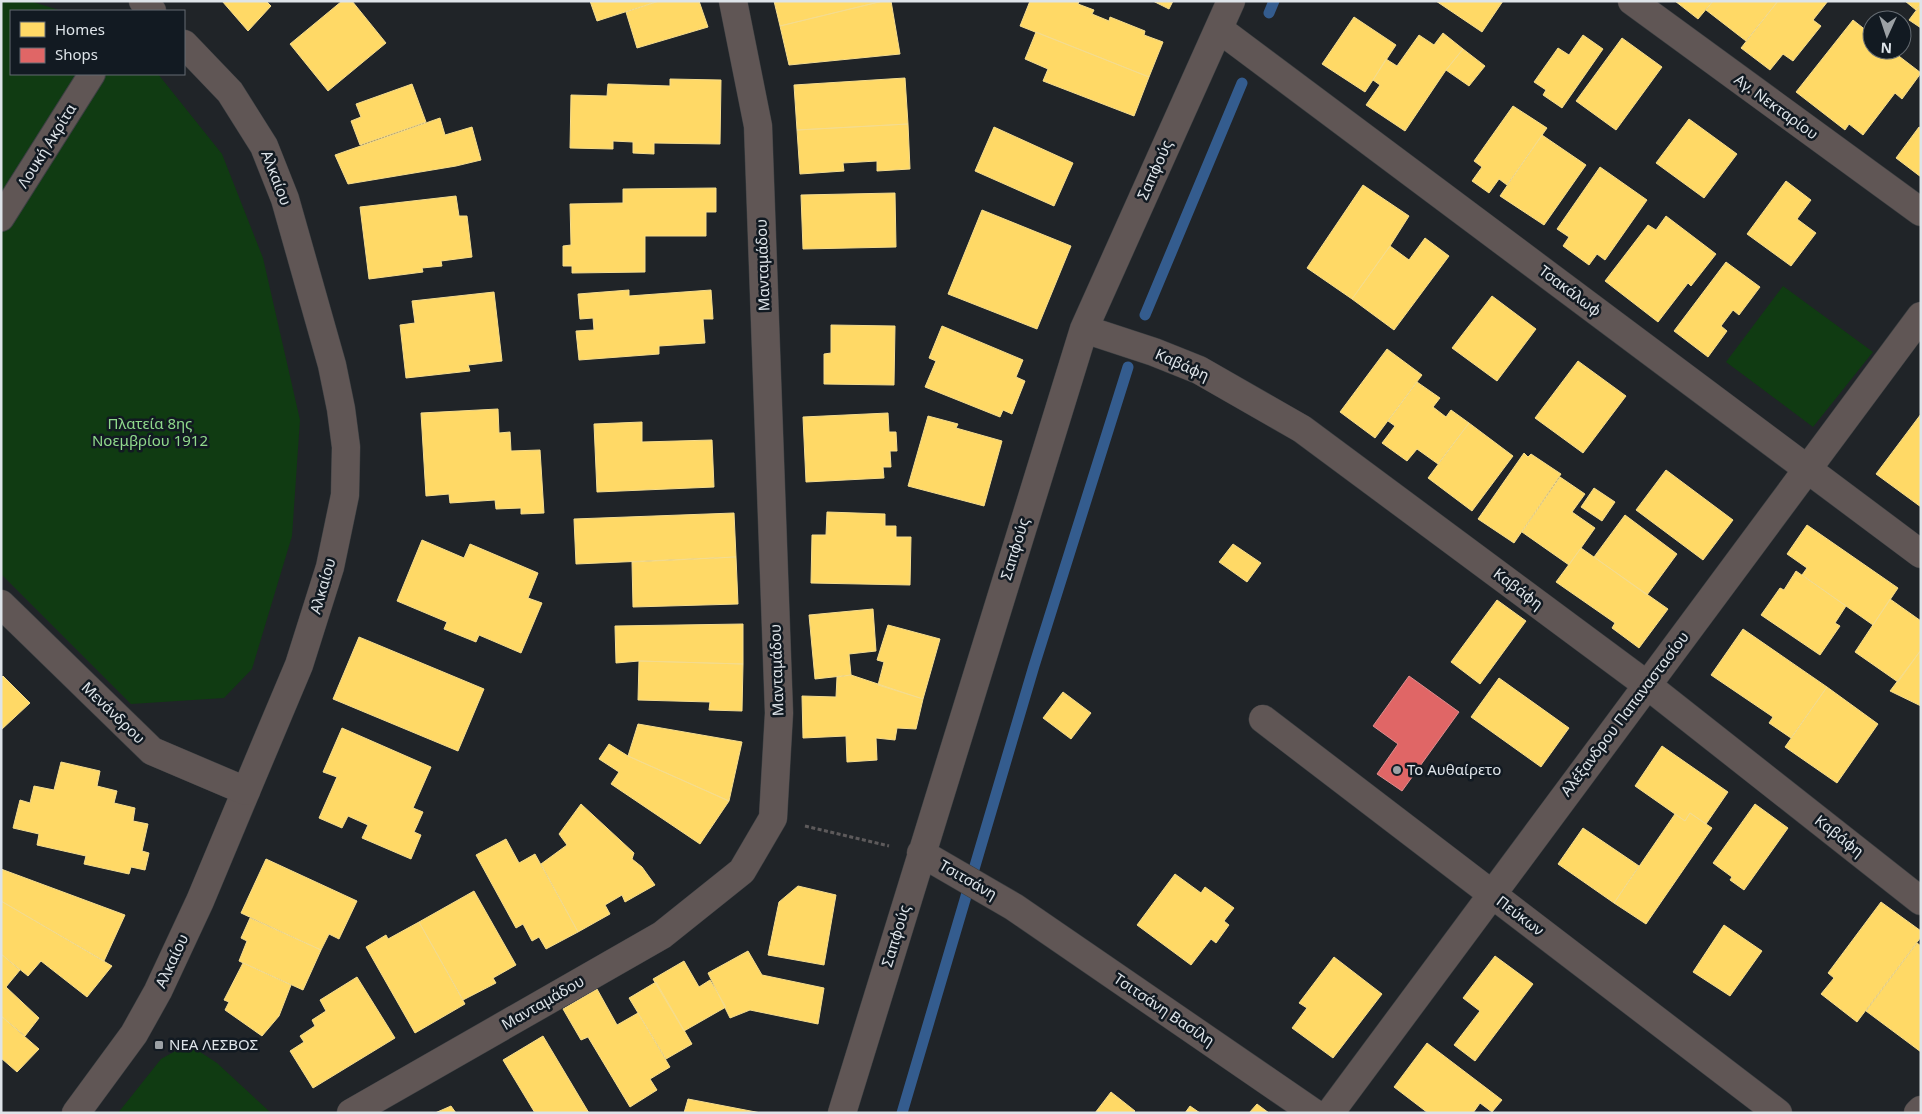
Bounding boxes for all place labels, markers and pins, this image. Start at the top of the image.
place label: Το Αυθαίρετο [1407,759,1501,779]
marker: Το Αυθαίρετο [1391,764,1403,776]
place label: ΝΕΑ ΛΕΣΒΟΣ [169,1034,258,1054]
marker: ΝΕΑ ΛΕΣΒΟΣ [153,1039,165,1051]

